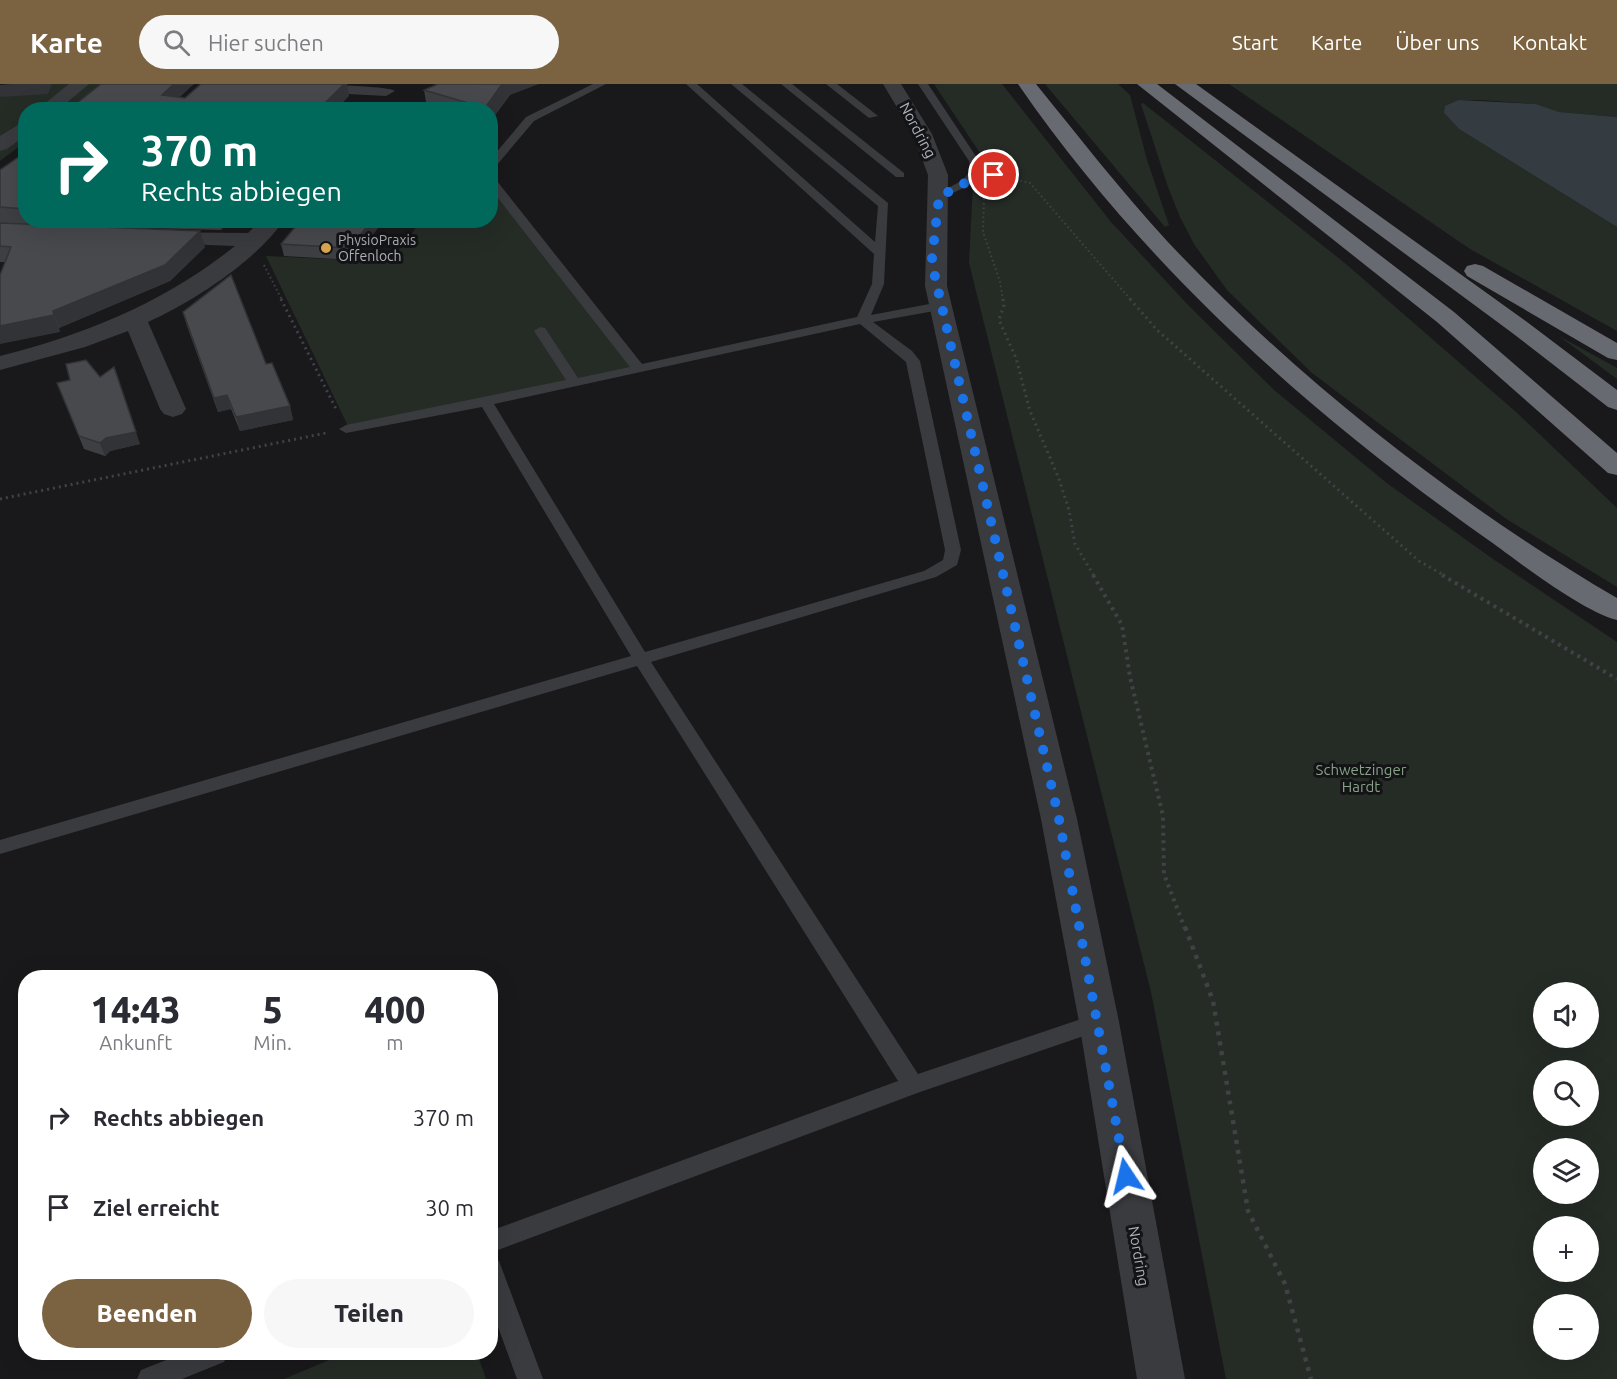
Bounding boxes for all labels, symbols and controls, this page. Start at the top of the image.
search box [139,15,559,69]
icon: search [160,26,193,59]
text: Karte [30,27,103,58]
text: Hier suchen [208,30,324,55]
text: Start [1232,30,1278,54]
text: Karte [1311,30,1362,54]
text: Über uns [1395,30,1479,54]
text: Kontakt [1512,30,1587,54]
street label: Nordring [896,99,940,161]
icon: right [42,126,120,204]
text: 370 m [141,127,258,174]
pin [968,149,1019,200]
icon: arrive [977,158,1010,191]
text: Rechts abbiegen [141,176,342,206]
place label: PhysioPraxis Offenloch [338,232,416,264]
marker: PhysioPraxis Offenloch [319,241,333,255]
park label: Schwetzinger Hardt [1316,761,1407,795]
map controls [1533,982,1599,1360]
button: sound [1533,982,1599,1048]
text: 14:43 [91,989,181,1030]
text: 5 [262,989,283,1030]
text: 400 [364,989,425,1030]
text: Ankunft [99,1031,172,1054]
text: Min. [253,1031,292,1054]
text: m [386,1031,404,1054]
button: search [1533,1060,1599,1126]
icon: right [42,1101,75,1134]
text: Rechts abbiegen [93,1105,264,1130]
text: 370 m [413,1105,474,1130]
button: layers [1533,1138,1599,1204]
position arrow [1094,1144,1158,1208]
icon: arrive [42,1191,75,1224]
text: Ziel erreicht [93,1195,220,1220]
text: 30 m [425,1195,474,1220]
button: + [1533,1216,1599,1282]
street label: Nordring [1125,1225,1153,1287]
button: Beenden [42,1279,252,1348]
button: Teilen [264,1279,474,1348]
button: − [1533,1294,1599,1360]

